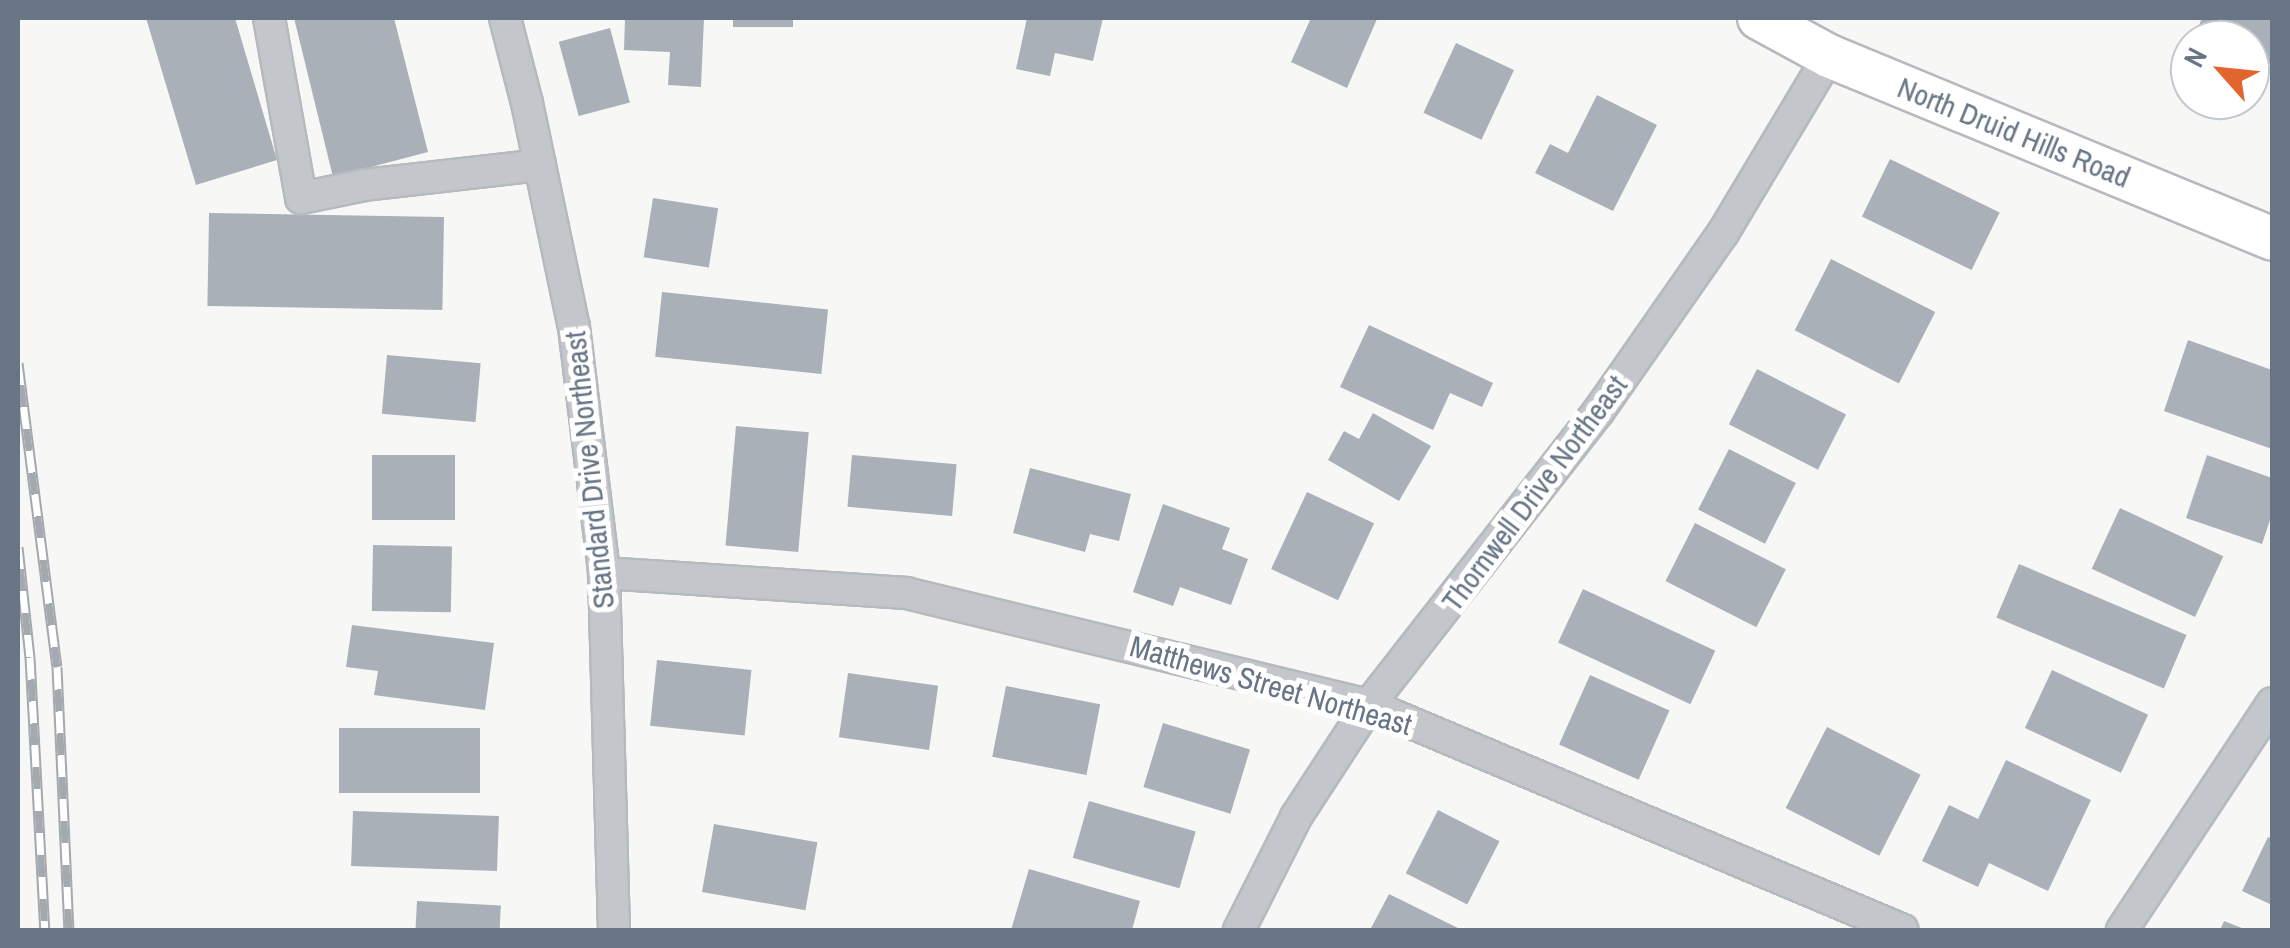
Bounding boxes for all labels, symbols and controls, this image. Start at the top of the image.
north arrow [2170,20,2270,120]
text: N [2174,41,2216,73]
street label: North Druid Hills Road [1893,69,2135,195]
street label: Standard Drive Northeast [557,329,621,611]
street label: Thornwell Drive Northeast [1434,368,1634,618]
street label: Matthews Street Northeast [1126,628,1416,742]

